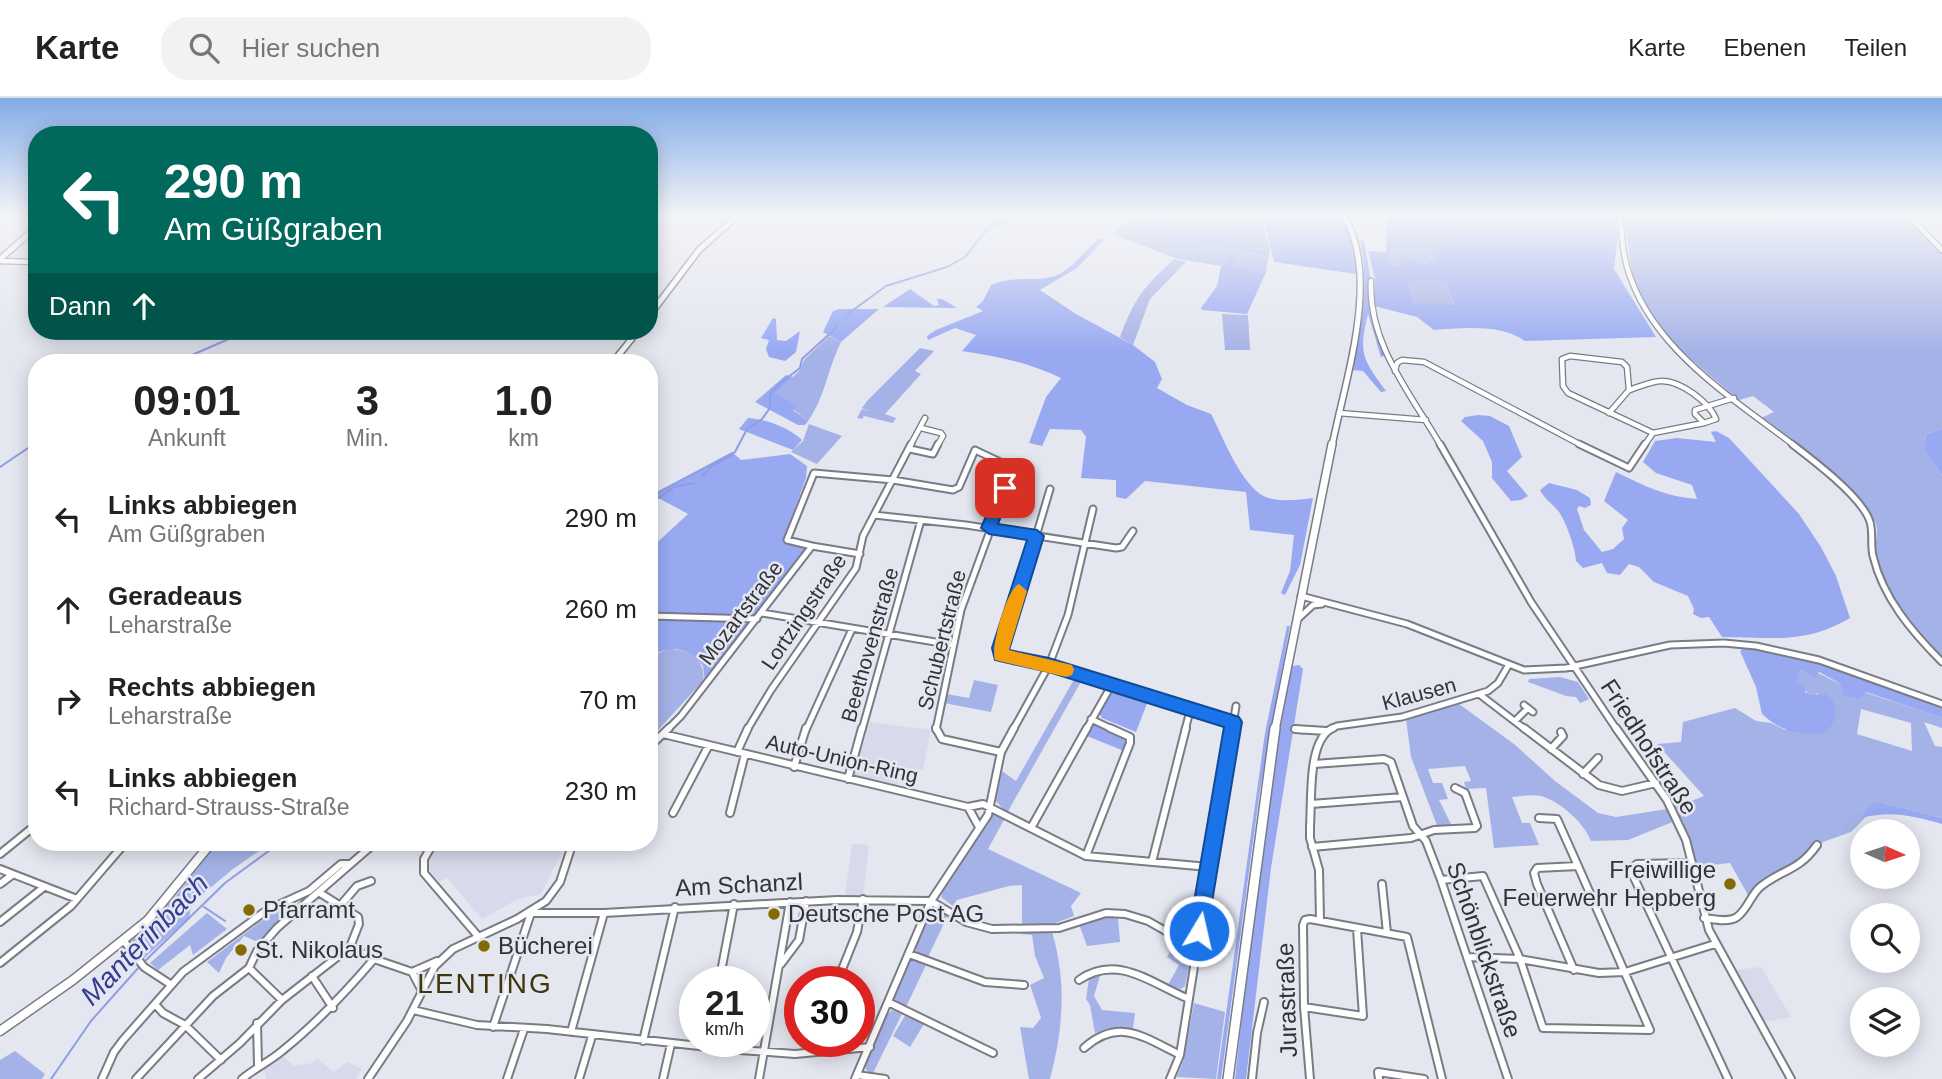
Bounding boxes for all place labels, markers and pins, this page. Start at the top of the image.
pin [975,458,1035,518]
place label: Freiwillige Feuerwehr Hepberg [1503,856,1716,911]
marker: Freiwillige Feuerwehr Hepberg [1722,876,1738,892]
place label: Pfarramt [263,896,355,923]
place label: Deutsche Post AG [788,900,984,927]
marker: Pfarramt [241,902,257,918]
marker: Deutsche Post AG [766,906,782,922]
place label: Bücherei [498,932,593,959]
place label: St. Nikolaus [255,936,383,963]
marker: Bücherei [476,938,492,954]
marker: St. Nikolaus [233,942,249,958]

